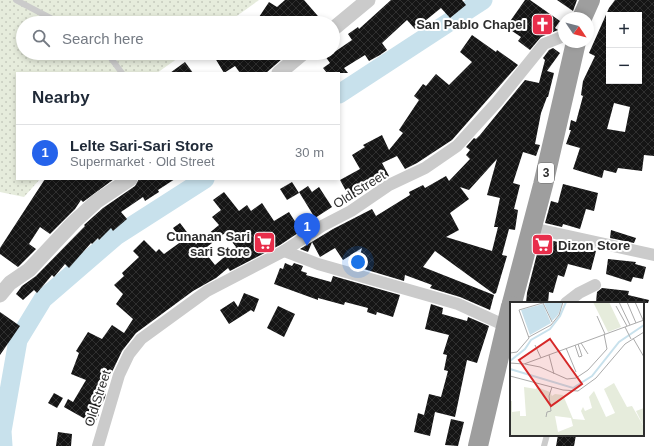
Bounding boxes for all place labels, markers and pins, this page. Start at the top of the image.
church icon: San Pablo Chapel [529,11,555,37]
place label: San Pablo Chapel [416,17,526,32]
pin: 1 [294,213,320,246]
place label: Cunanan Sari sari Store [166,229,250,259]
supermarket icon: Cunanan Sari sari Store [252,230,278,256]
supermarket icon: Dizon Store [529,232,555,258]
place label: Dizon Store [558,238,630,253]

